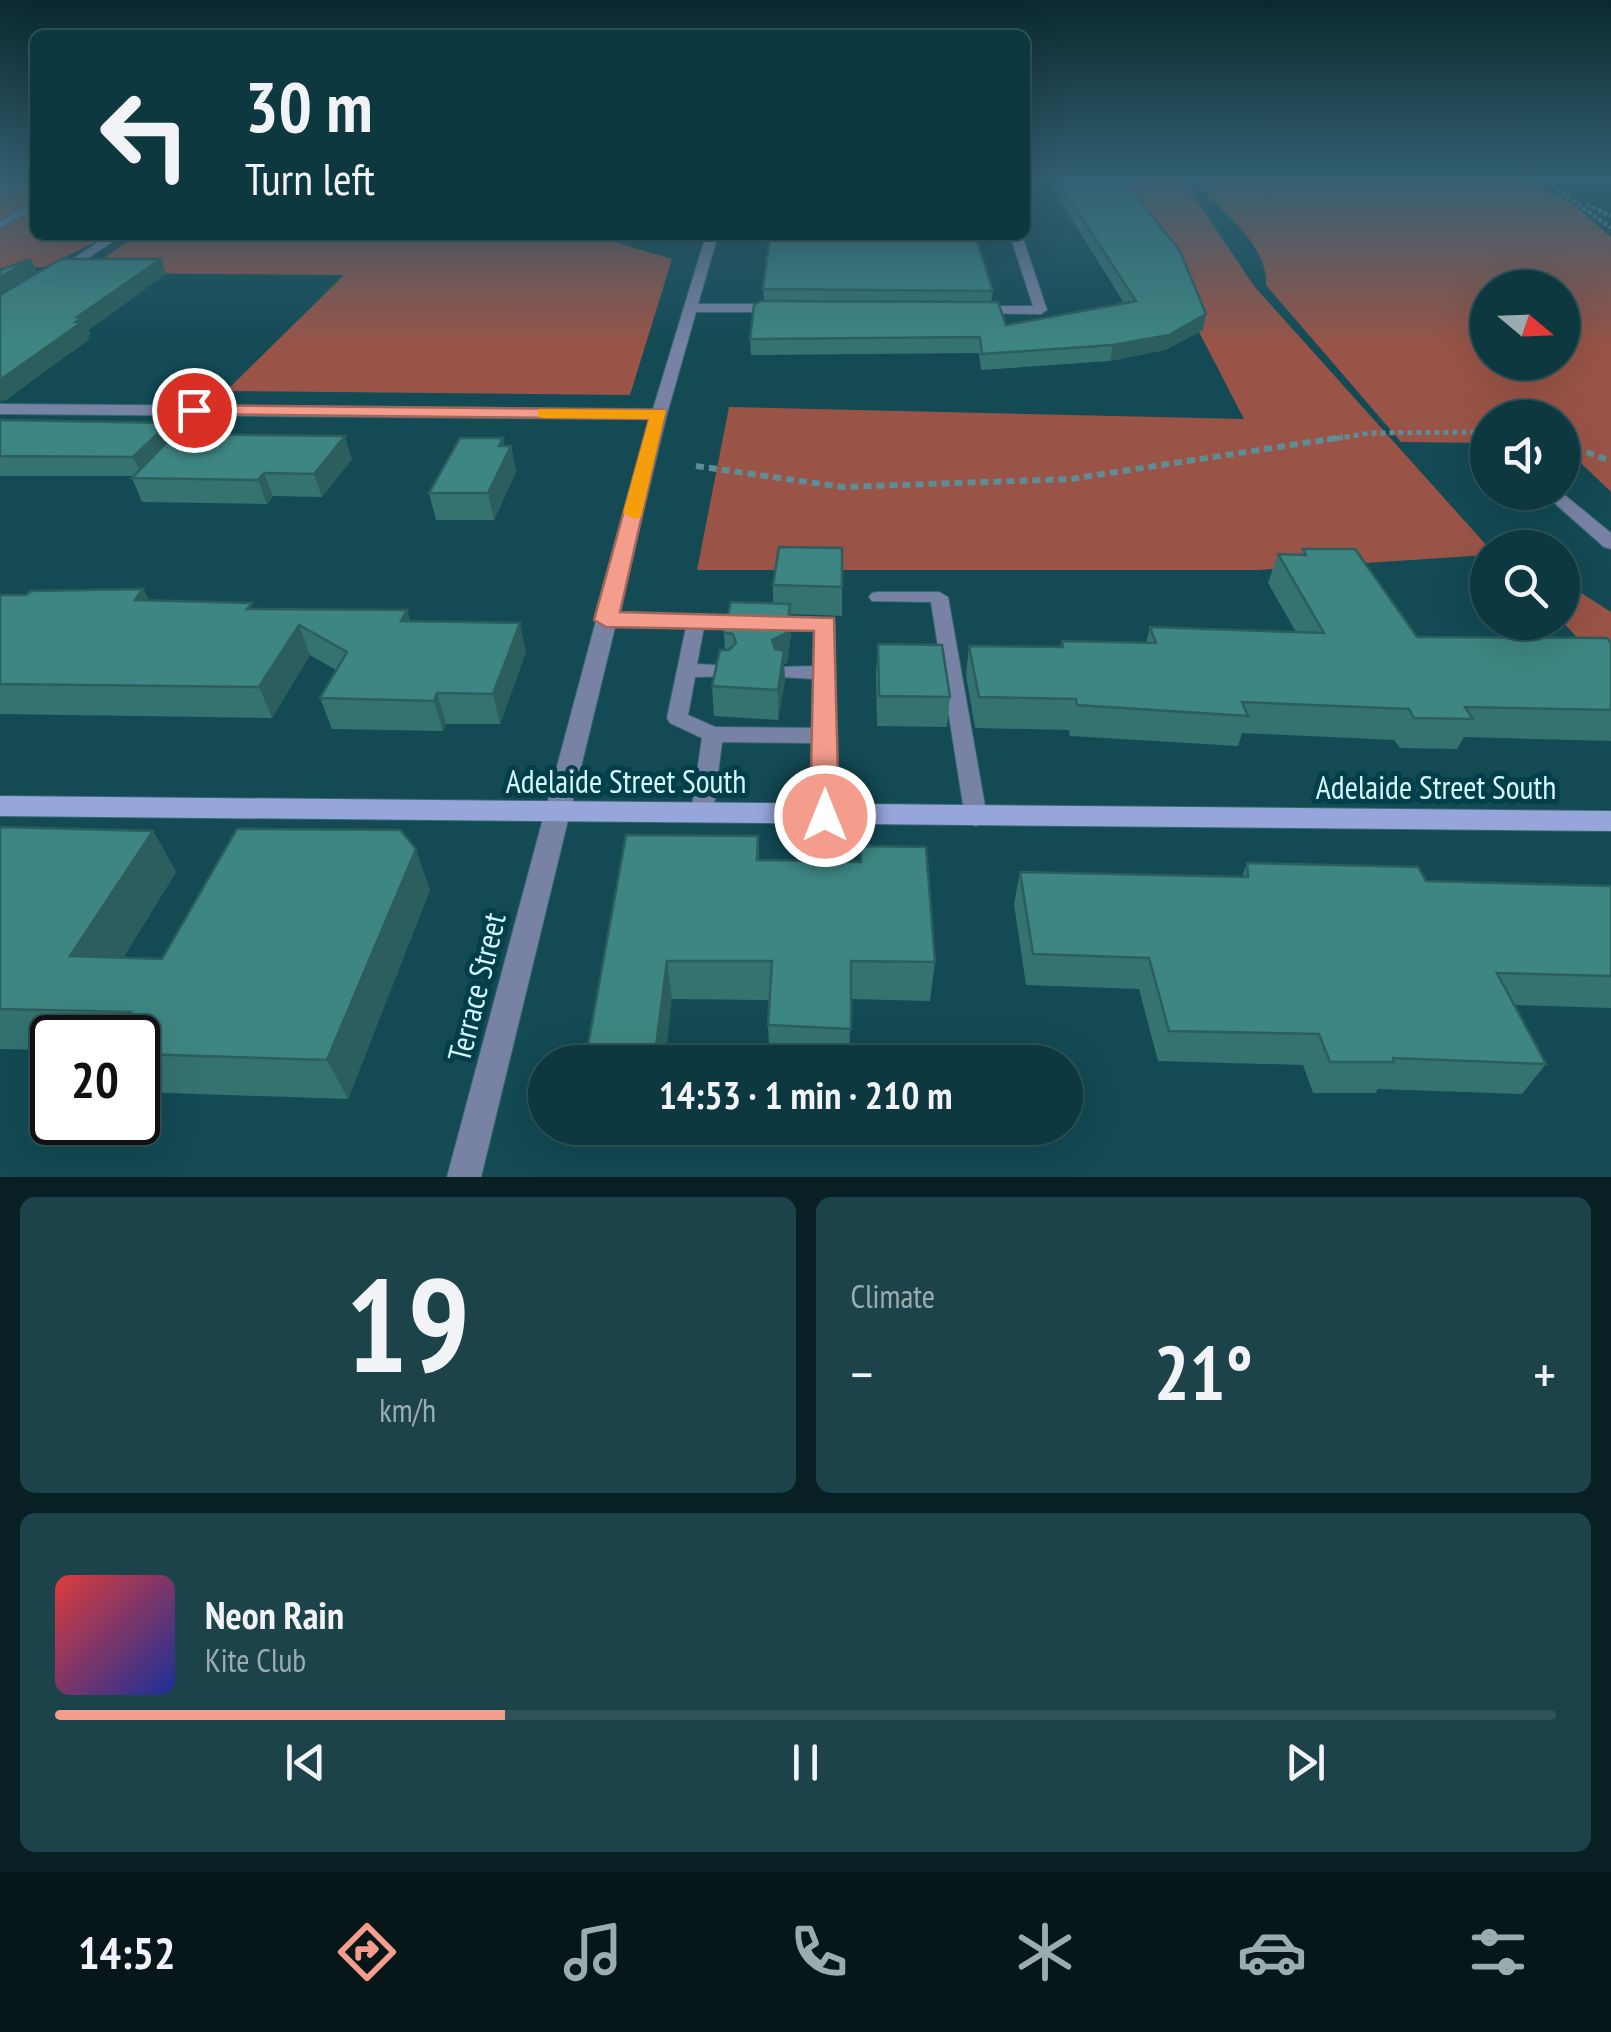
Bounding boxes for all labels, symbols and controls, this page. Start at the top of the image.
text: 30 m [245,61,373,151]
icon: left [80,70,210,200]
text: Turn left [245,149,375,207]
north arrow [1470,270,1580,380]
map controls [1470,270,1580,640]
pin [152,368,237,453]
icon: arrive [167,383,222,438]
button: sound [1470,400,1580,510]
button: search [1470,530,1580,640]
street label: Adelaide Street South [506,760,746,802]
position arrow [773,764,877,868]
street label: Adelaide Street South [1316,766,1556,808]
street label: Terrace Street [437,908,515,1066]
speed limit sign: 20 [30,1015,160,1145]
text: 14:53 · 1 min · 210 m [659,1070,952,1119]
text: 19 [346,1240,470,1408]
text: Climate [851,1275,935,1317]
text: 21° [1154,1324,1253,1421]
text: − [851,1338,873,1409]
text: + [1533,1338,1556,1409]
text: km/h [379,1389,436,1431]
text: Neon Rain [205,1590,344,1639]
text: Kite Club [205,1639,306,1681]
icon: previous [278,1735,333,1790]
icon: pause [778,1735,833,1790]
icon: next [1278,1735,1333,1790]
icon: directions [332,1917,402,1987]
icon: music [558,1917,628,1987]
icon: phone [784,1917,854,1987]
icon: climate [1010,1917,1080,1987]
icon: car [1237,1917,1307,1987]
icon: filters [1463,1917,1533,1987]
text: 14:52 [78,1923,175,1981]

